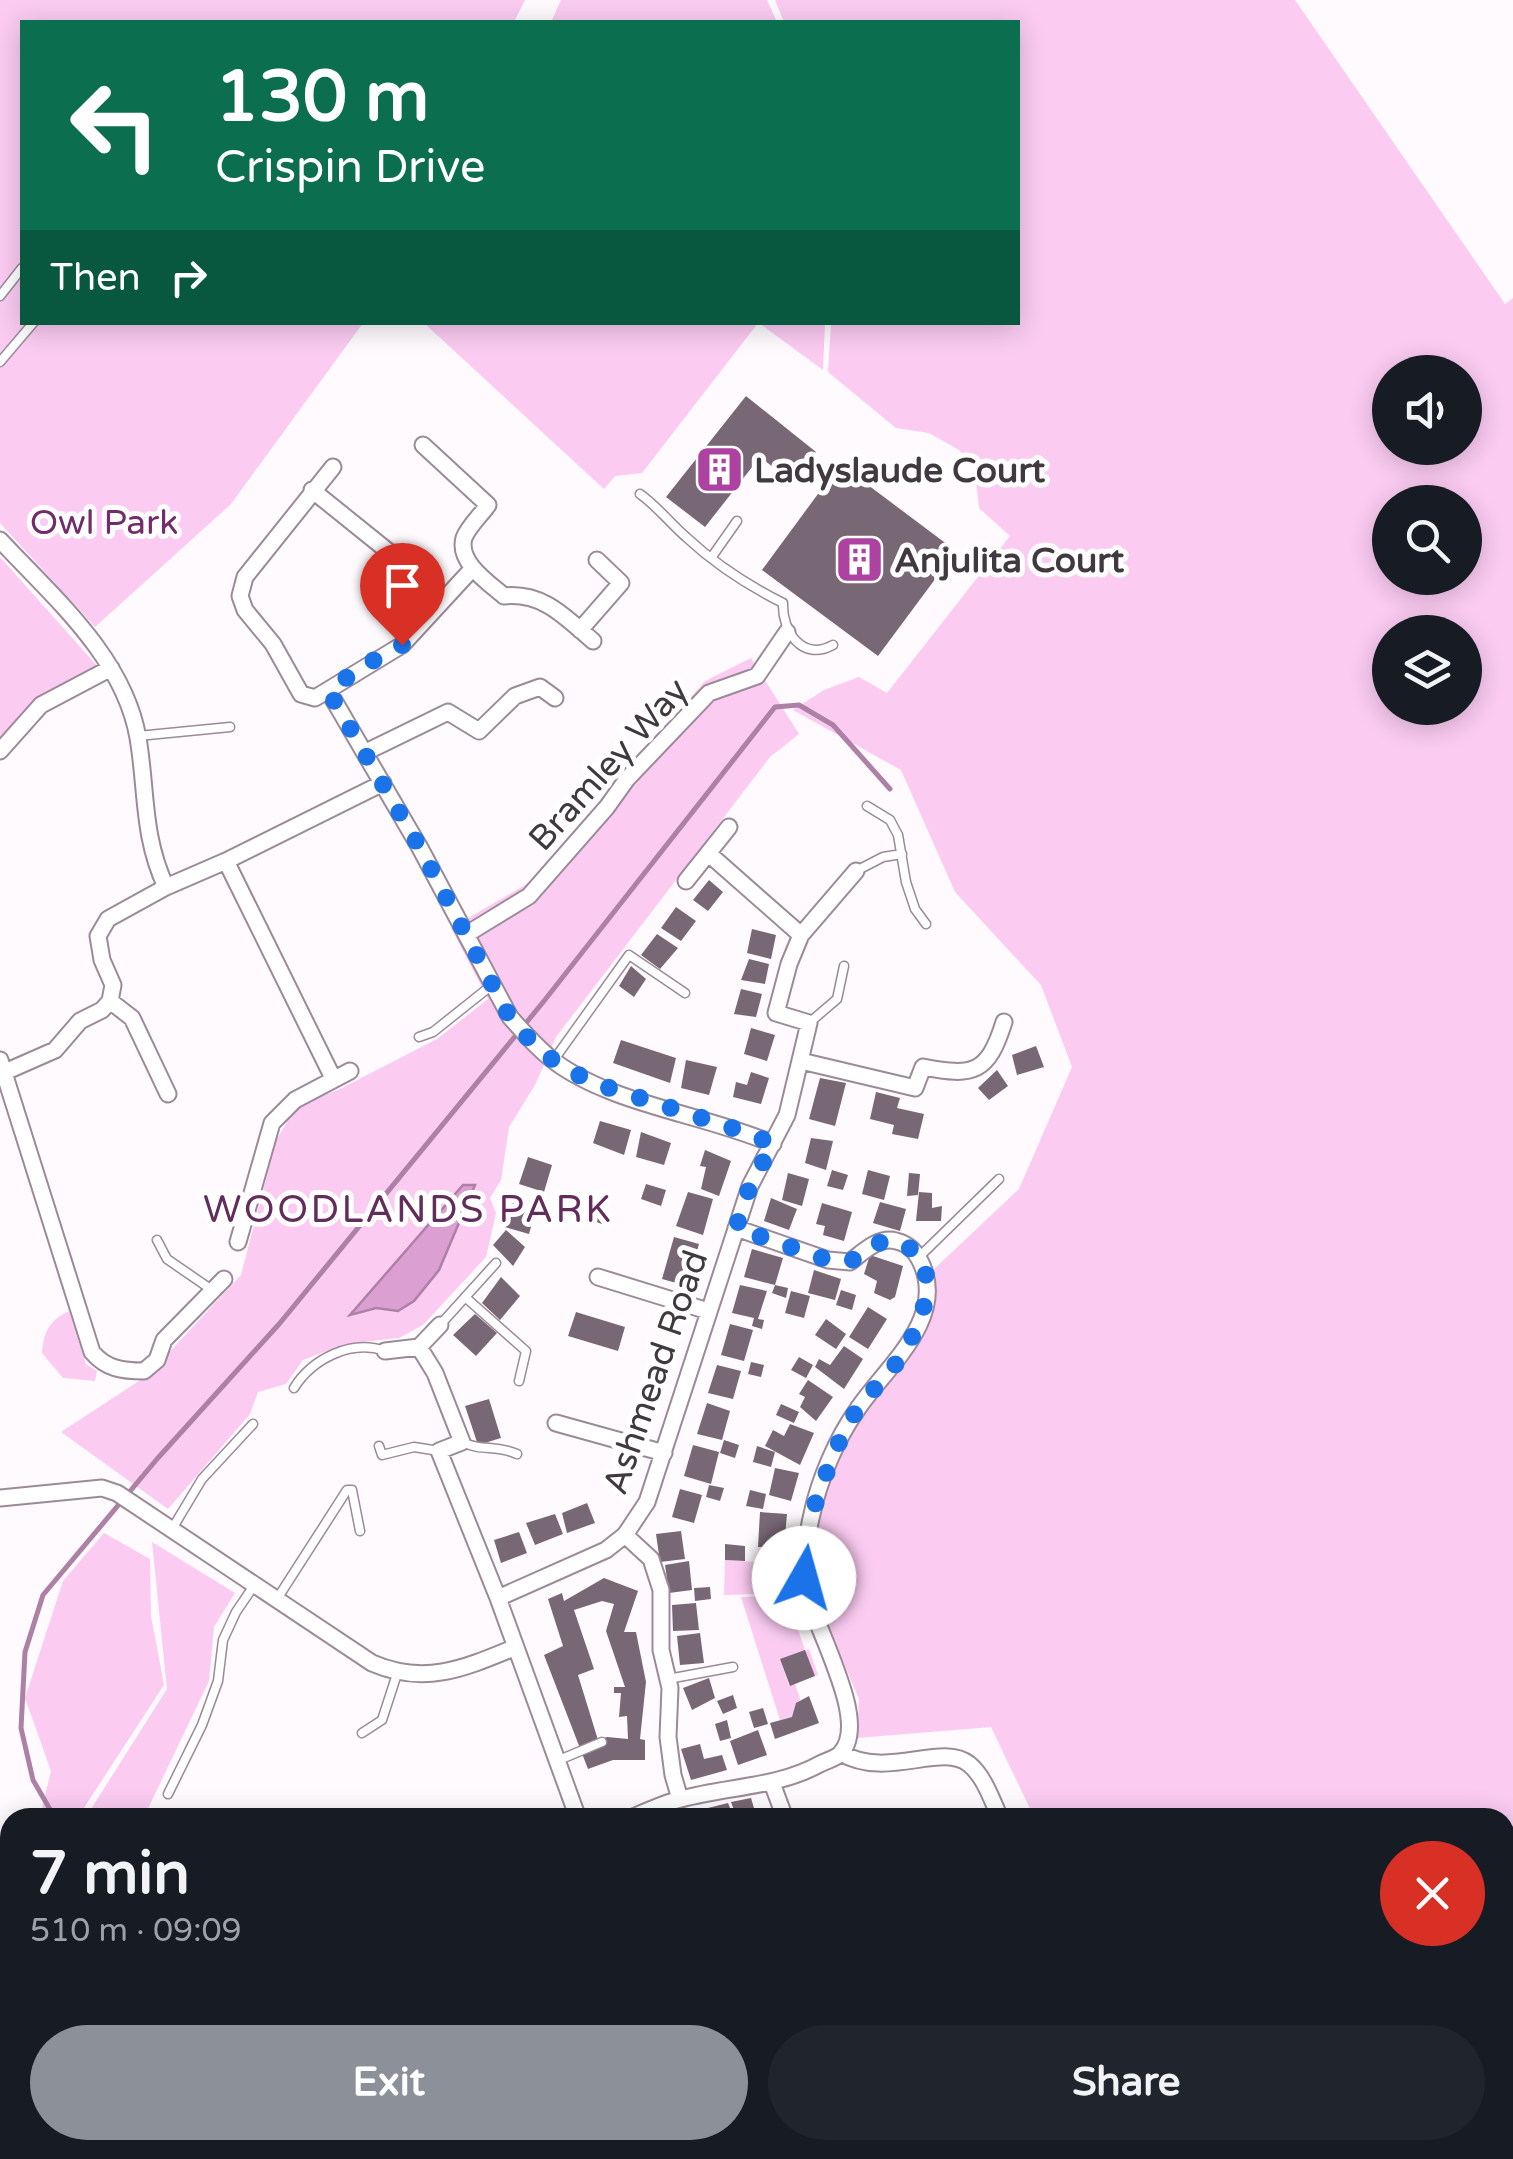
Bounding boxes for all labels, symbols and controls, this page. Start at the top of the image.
text: 130 m [215,56,429,140]
icon: left [50,60,180,190]
text: Crispin Drive [215,141,486,195]
icon: right [161,250,216,305]
text: Then [50,255,141,301]
map controls [1372,355,1482,725]
button: sound [1372,355,1482,465]
building icon: Ladyslaude Court [693,444,745,496]
place label: Ladyslaude Court [754,450,1046,492]
button: search [1372,485,1482,595]
park label: Owl Park [30,502,178,544]
building icon: Anjulita Court [833,534,885,586]
place label: Anjulita Court [894,540,1125,582]
pin [360,543,445,646]
icon: arrive [375,558,430,613]
button: layers [1372,615,1482,725]
street label: Bramley Way [520,670,697,860]
district label: WOODLANDS PARK [203,1187,613,1233]
street label: Ashmead Road [595,1245,717,1500]
position arrow [752,1526,856,1630]
text: 7 min [30,1838,190,1910]
button: close [1380,1841,1485,1946]
text: 510 m · 09:09 [30,1912,242,1950]
button: Exit [30,2025,748,2140]
button: Share [768,2025,1485,2140]

